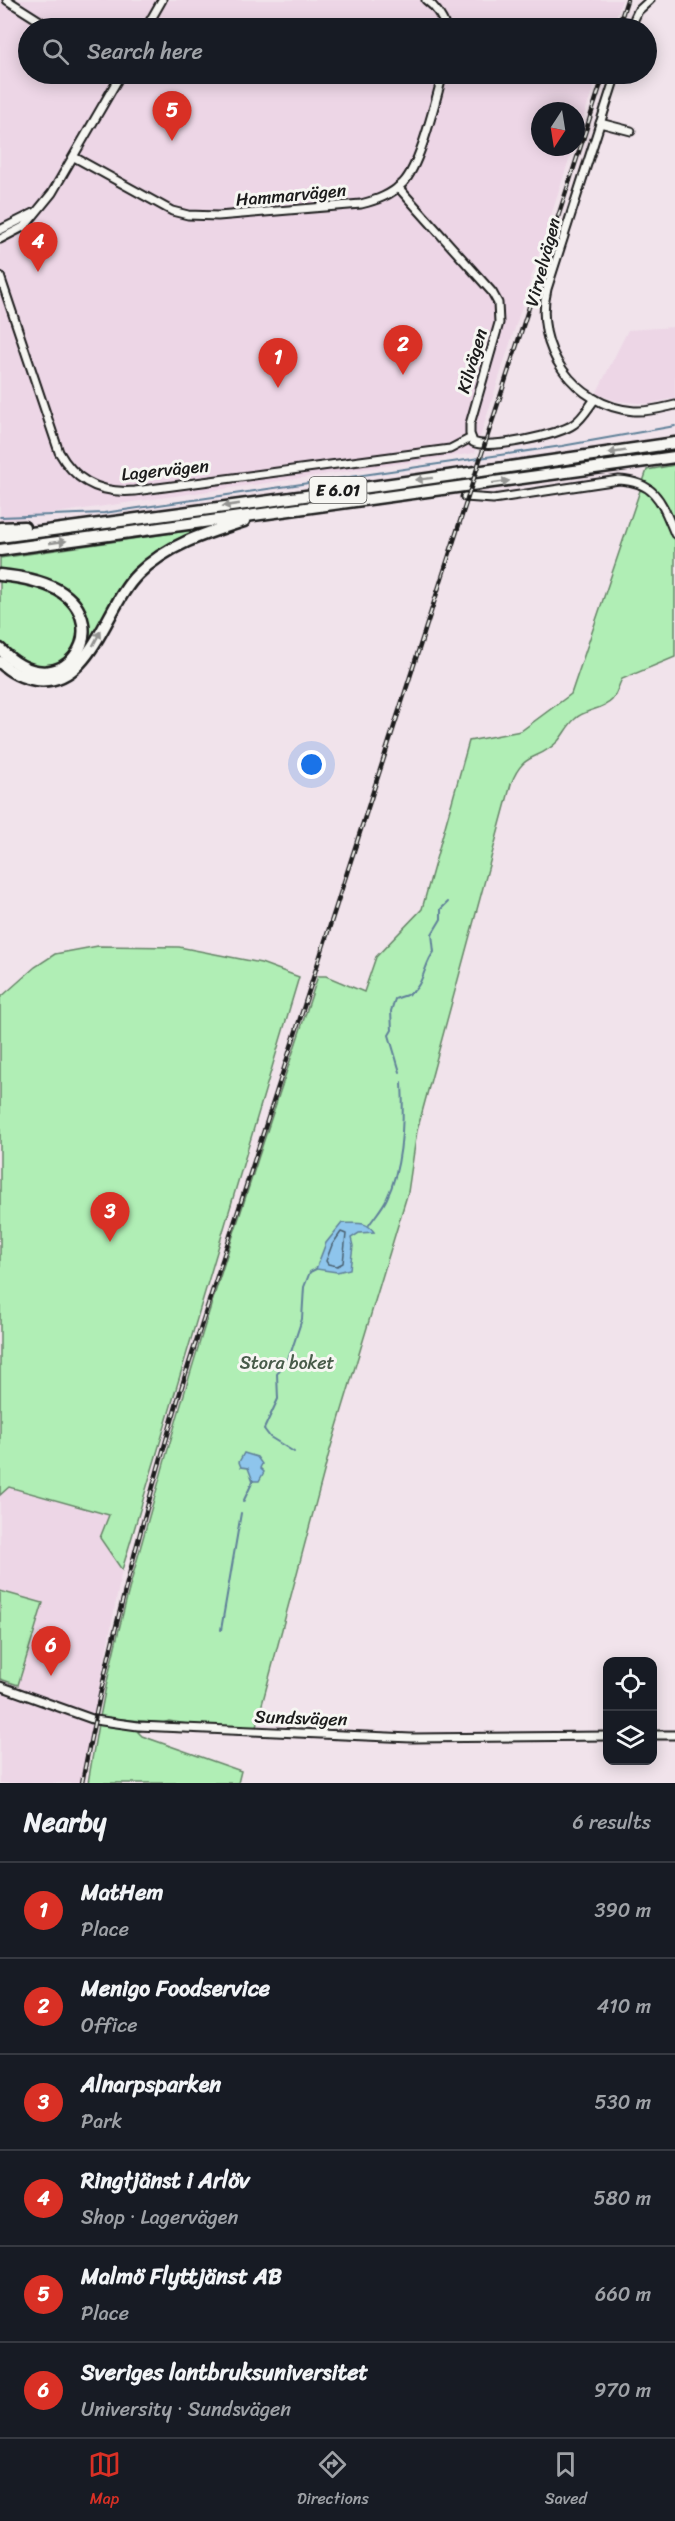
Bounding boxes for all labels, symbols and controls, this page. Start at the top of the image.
search box [18,18,657,84]
text: Search here [87,32,203,71]
icon: search [39,35,72,68]
pin: 5 [152,92,192,141]
north arrow [531,102,585,156]
street label: Hammarvägen [234,174,348,216]
street label: Virvelvägen [516,214,570,310]
pin: 4 [18,222,57,272]
street label: Kilvägen [447,324,497,397]
pin: 2 [384,326,422,375]
pin: 1 [258,338,298,388]
one-way arrow [607,447,626,456]
street label: Lagervägen [120,449,211,491]
one-way arrow [414,474,433,483]
road number: E 6.01 [310,477,366,503]
one-way arrow [491,477,510,486]
one-way arrow [221,501,240,510]
one-way arrow [49,537,68,546]
one-way arrow [92,629,102,646]
your location [297,750,326,779]
pin: 3 [90,1192,130,1242]
park label: Stora boket [240,1347,334,1379]
pin: 6 [32,1626,70,1676]
map controls [603,1657,657,1765]
button: locate [603,1657,657,1711]
street label: Sundsvägen [254,1700,348,1736]
button: layers [603,1711,657,1765]
text: Nearby [24,1799,106,1845]
text: 6 results [572,1805,651,1840]
text: MatHem [81,1873,163,1912]
text: 1 [39,1893,48,1928]
text: 390 m [595,1893,651,1928]
text: Place [81,1912,129,1947]
text: Menigo Foodservice [81,1969,270,2008]
text: 2 [38,1989,49,2024]
text: 410 m [597,1989,651,2024]
text: Office [81,2008,137,2043]
text: Alnarpsparken [81,2065,221,2104]
text: 3 [38,2085,49,2120]
text: 530 m [595,2085,651,2120]
text: Park [81,2104,122,2139]
text: Ringtjänst i Arlöv [81,2161,250,2200]
text: 4 [37,2181,50,2216]
text: 580 m [594,2181,651,2216]
text: Shop · Lagervägen [81,2200,238,2235]
text: Malmö Flyttjänst AB [81,2257,282,2296]
text: 5 [37,2277,50,2312]
text: 660 m [595,2277,651,2312]
text: Place [81,2296,129,2331]
text: Sveriges lantbruksuniversitet [81,2353,368,2392]
text: 6 [38,2373,49,2408]
text: 970 m [594,2373,651,2408]
text: University · Sundsvägen [81,2392,291,2427]
tab: Map [88,2448,121,2513]
tab: Directions [297,2448,369,2513]
tab: Saved [545,2448,587,2513]

